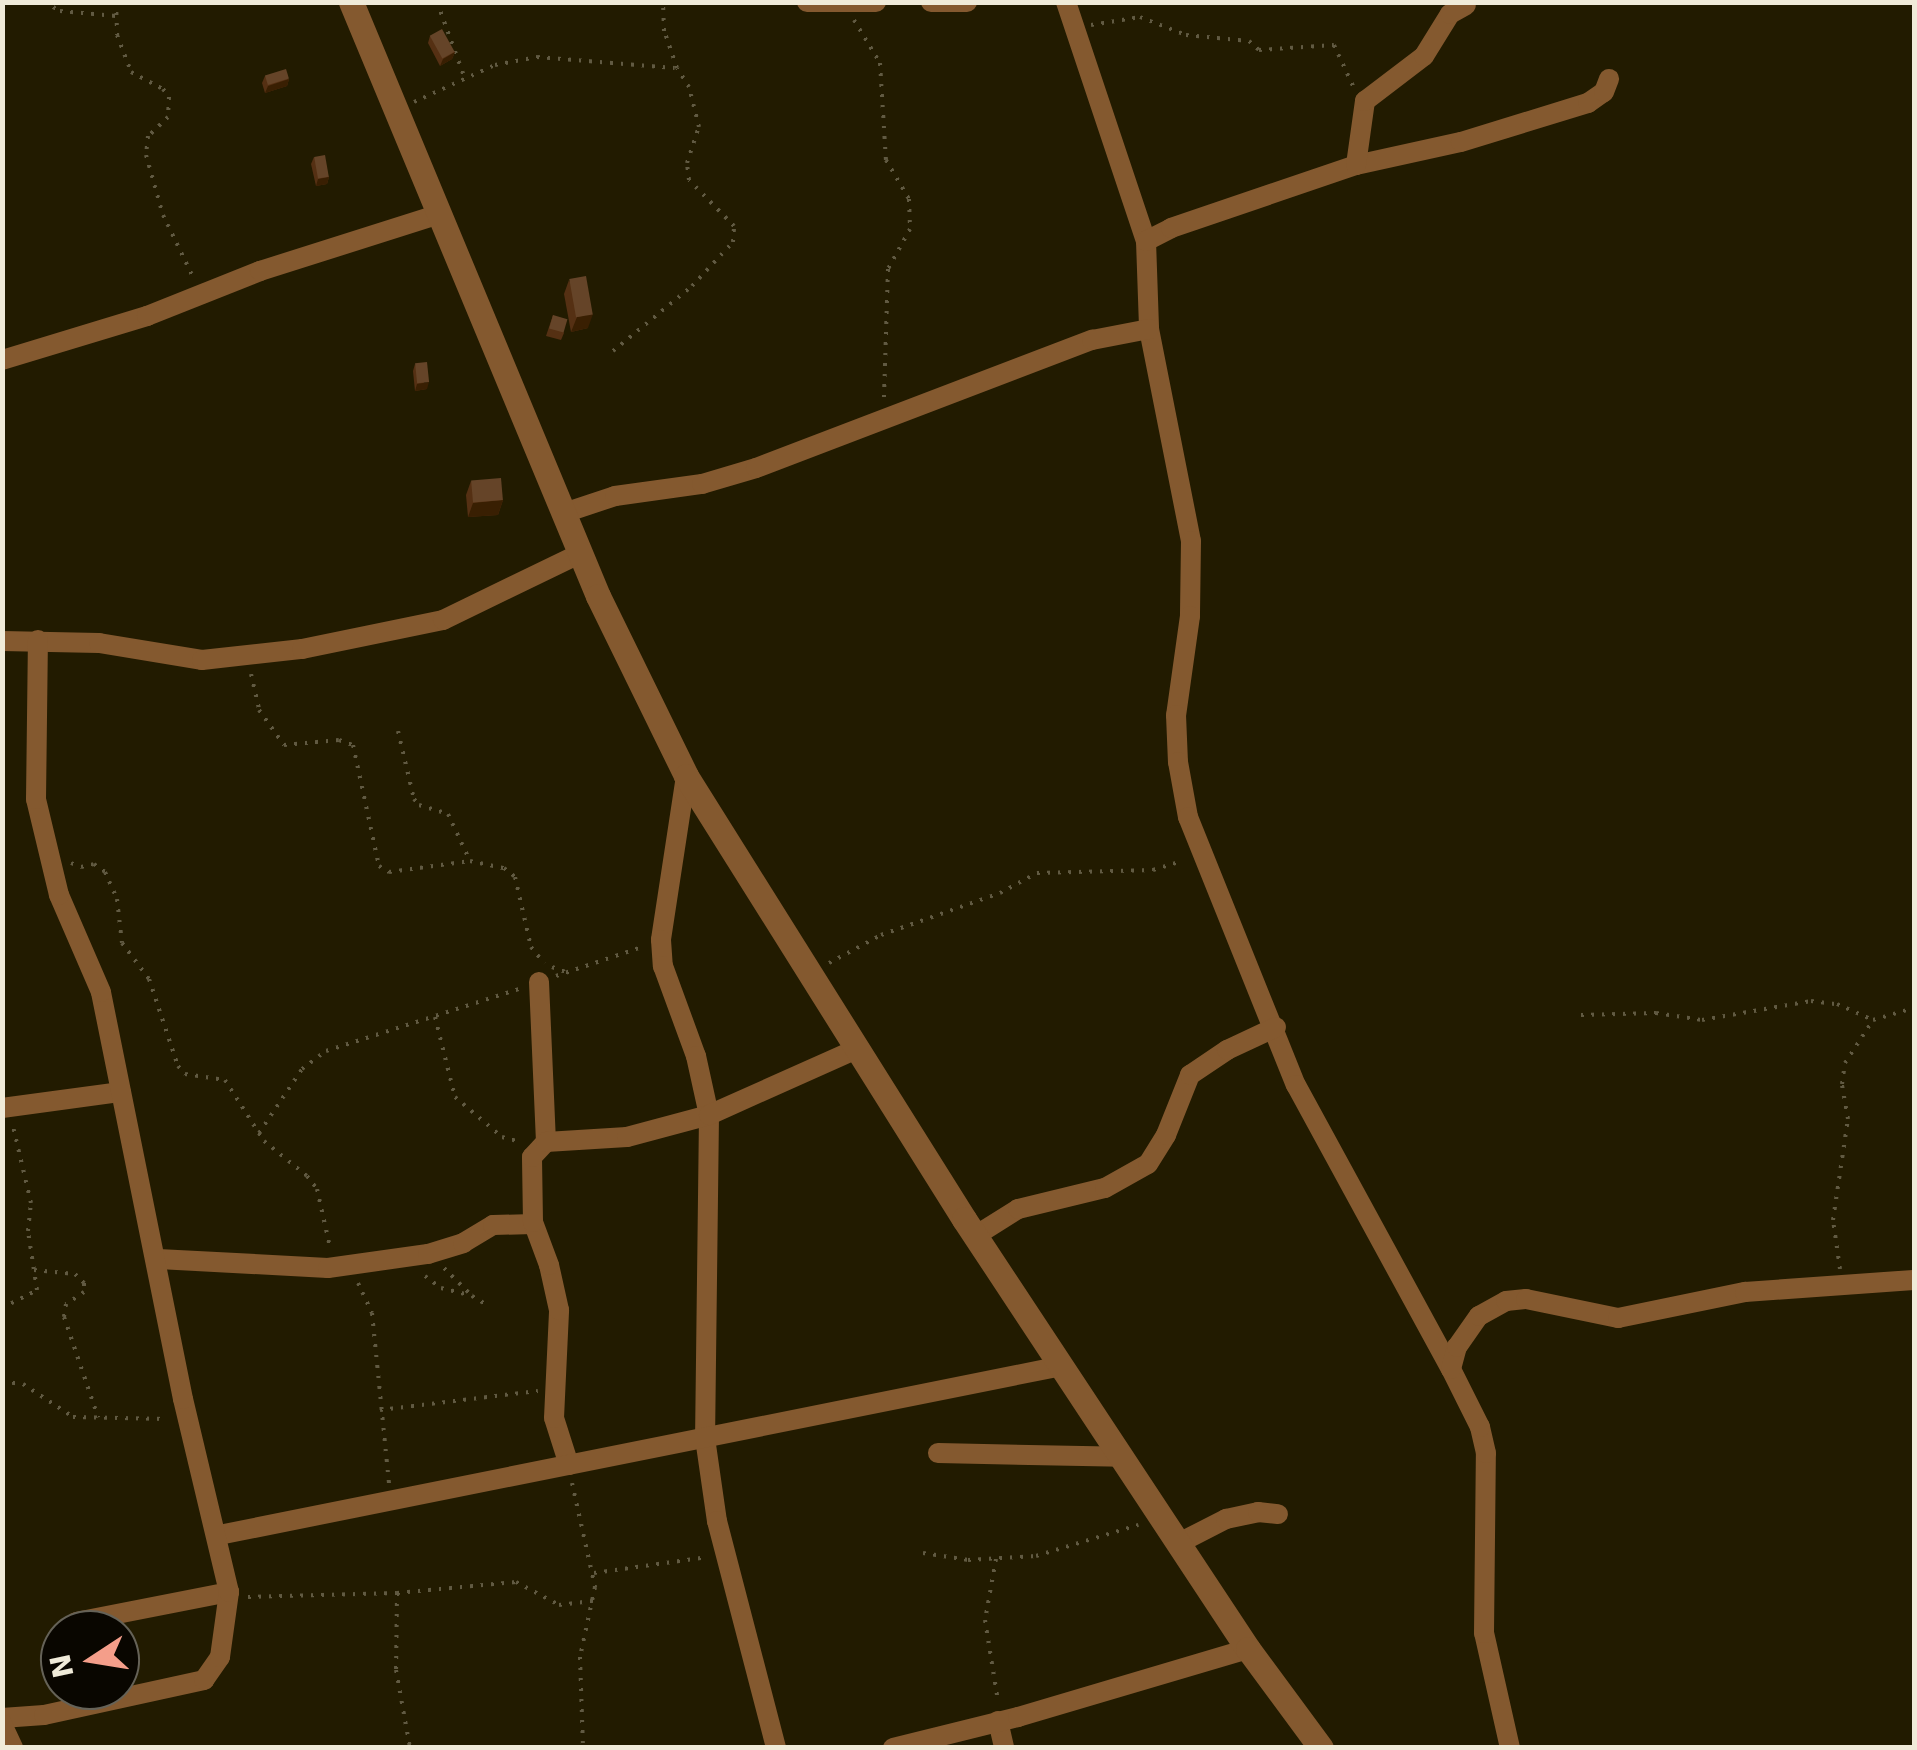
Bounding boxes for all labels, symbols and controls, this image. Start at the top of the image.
north arrow [40,1610,140,1710]
text: N [44,1651,81,1681]

